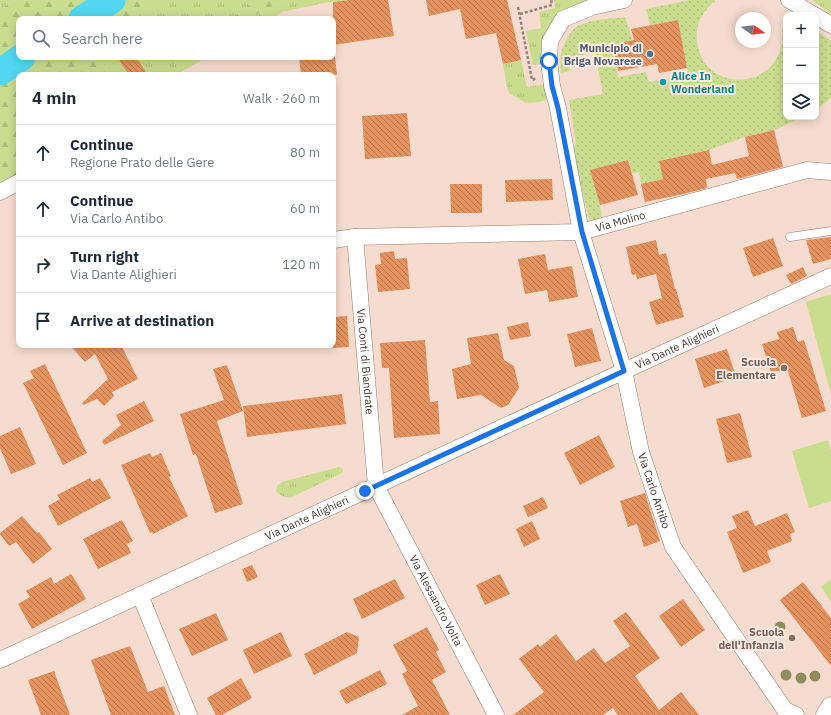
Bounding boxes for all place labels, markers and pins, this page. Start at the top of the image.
place label: Municipio di Briga Novarese [564,41,642,68]
marker: Municipio di Briga Novarese [645,49,655,59]
place label: Alice In Wonderland [671,69,734,96]
marker: Alice In Wonderland [658,77,668,87]
place label: Scuola Elementare [716,355,776,382]
marker: Scuola Elementare [779,363,789,373]
place label: Scuola dell'Infanzia [718,625,784,652]
marker: Scuola dell'Infanzia [787,633,797,643]

